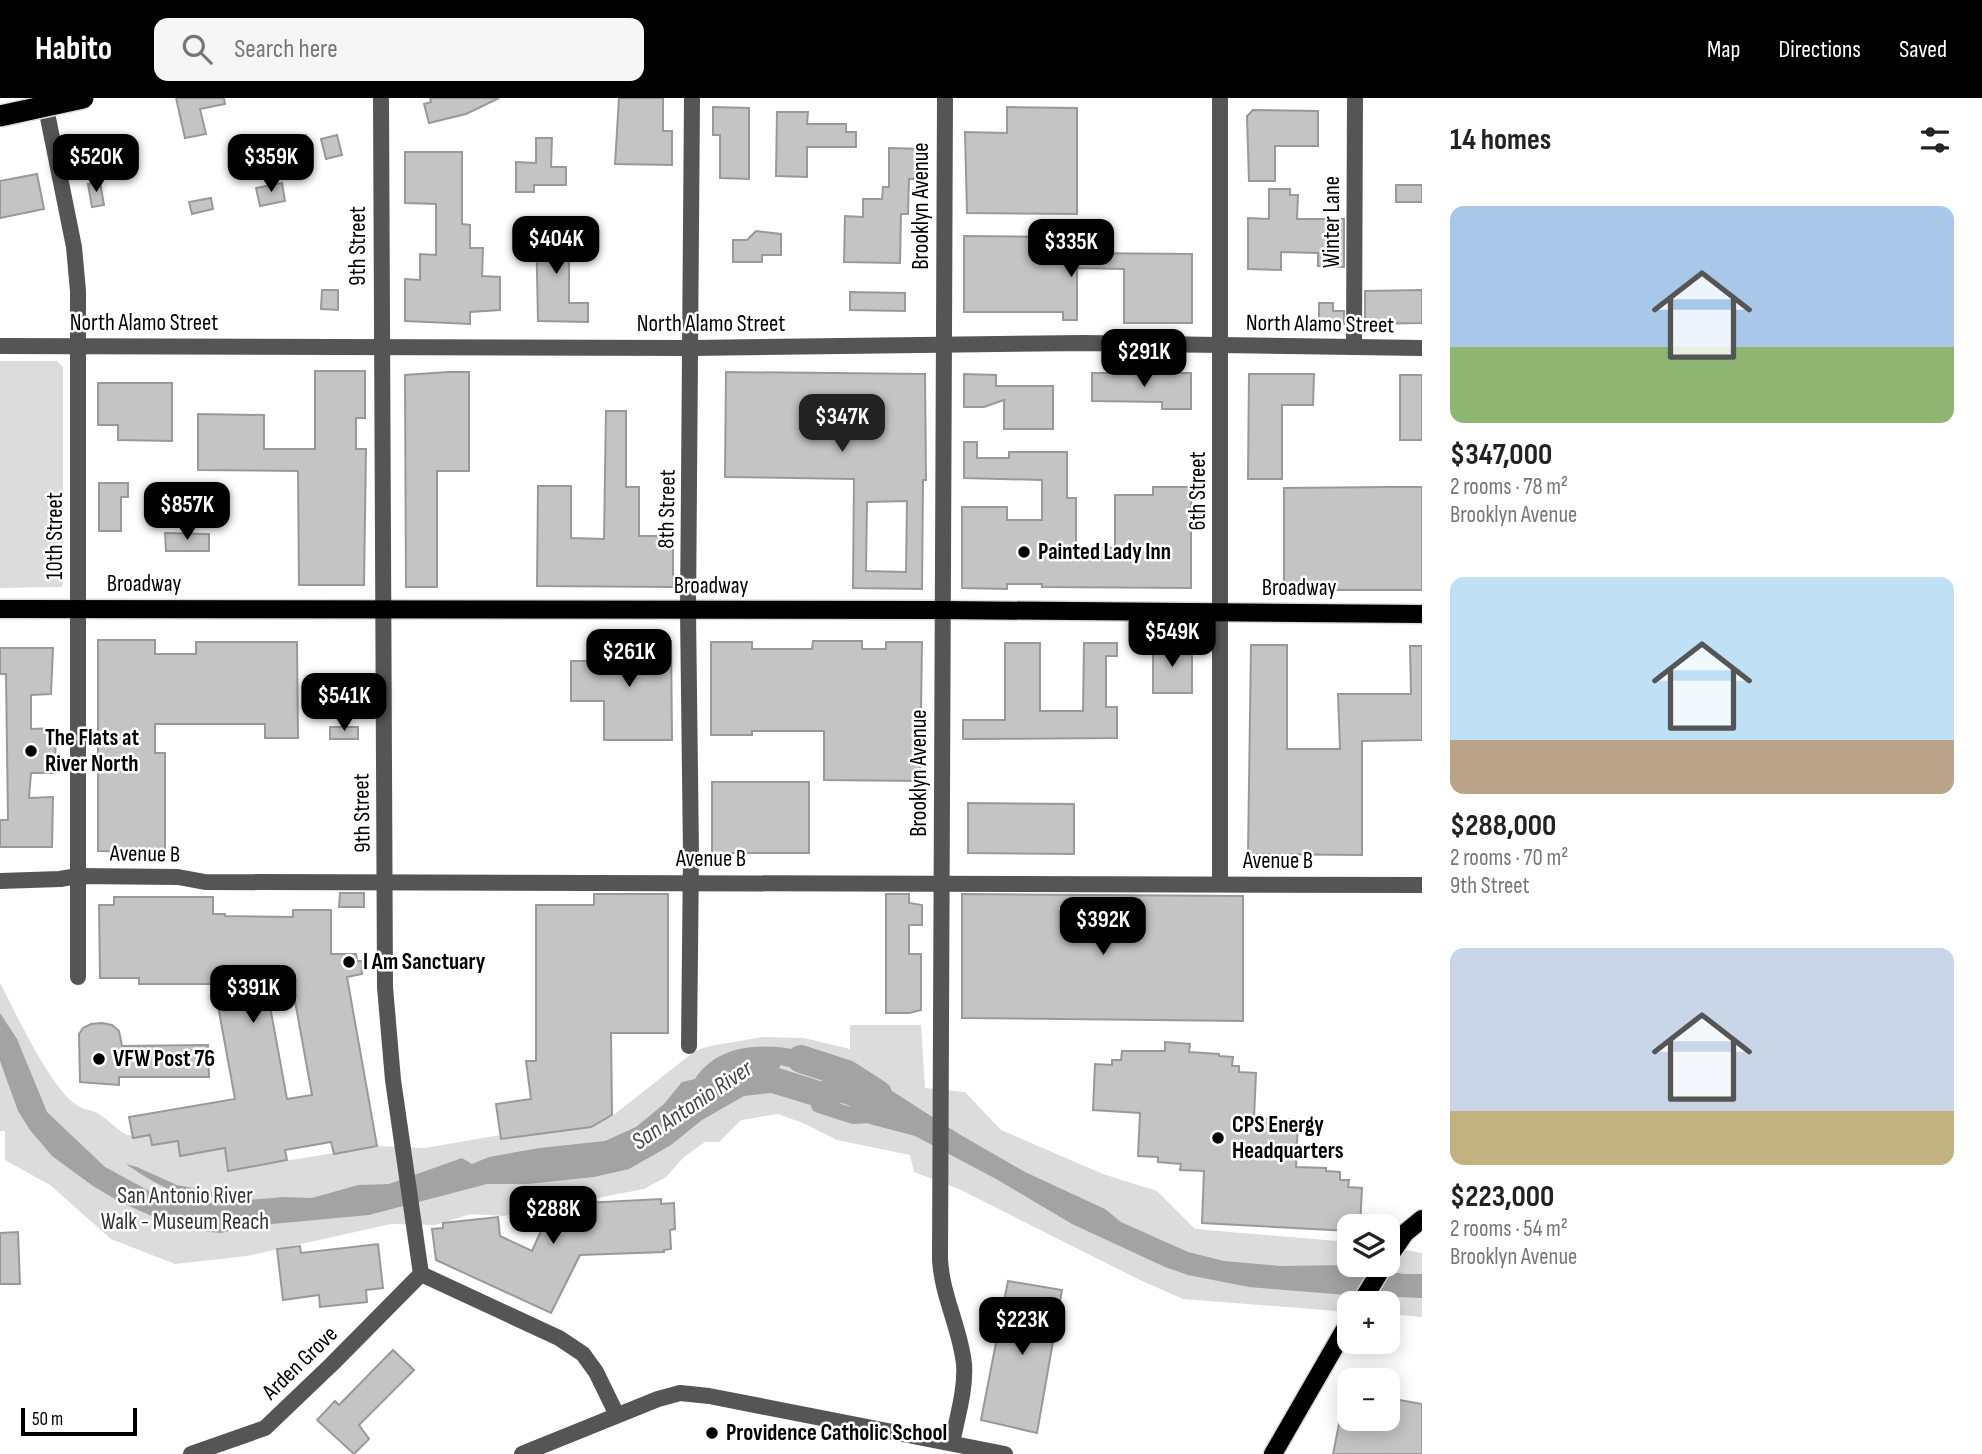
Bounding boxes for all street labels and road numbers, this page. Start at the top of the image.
street label: Brooklyn Avenue [907,142,935,270]
street label: Winter Lane [1318,176,1346,268]
street label: 9th Street [344,206,372,286]
street label: North Alamo Street [70,309,218,337]
street label: North Alamo Street [1246,309,1394,339]
street label: North Alamo Street [637,310,785,338]
street label: 6th Street [1184,451,1212,531]
street label: 8th Street [652,469,682,549]
street label: 10th Street [41,492,69,580]
street label: Broadway [107,570,181,598]
street label: Broadway [674,572,748,600]
street label: Broadway [1262,574,1336,602]
street label: Brooklyn Avenue [905,709,933,837]
street label: 9th Street [347,773,377,853]
street label: Avenue B [109,839,180,869]
street label: Avenue B [675,845,746,873]
street label: Avenue B [1242,847,1313,875]
street label: Arden Grove [256,1320,344,1406]

